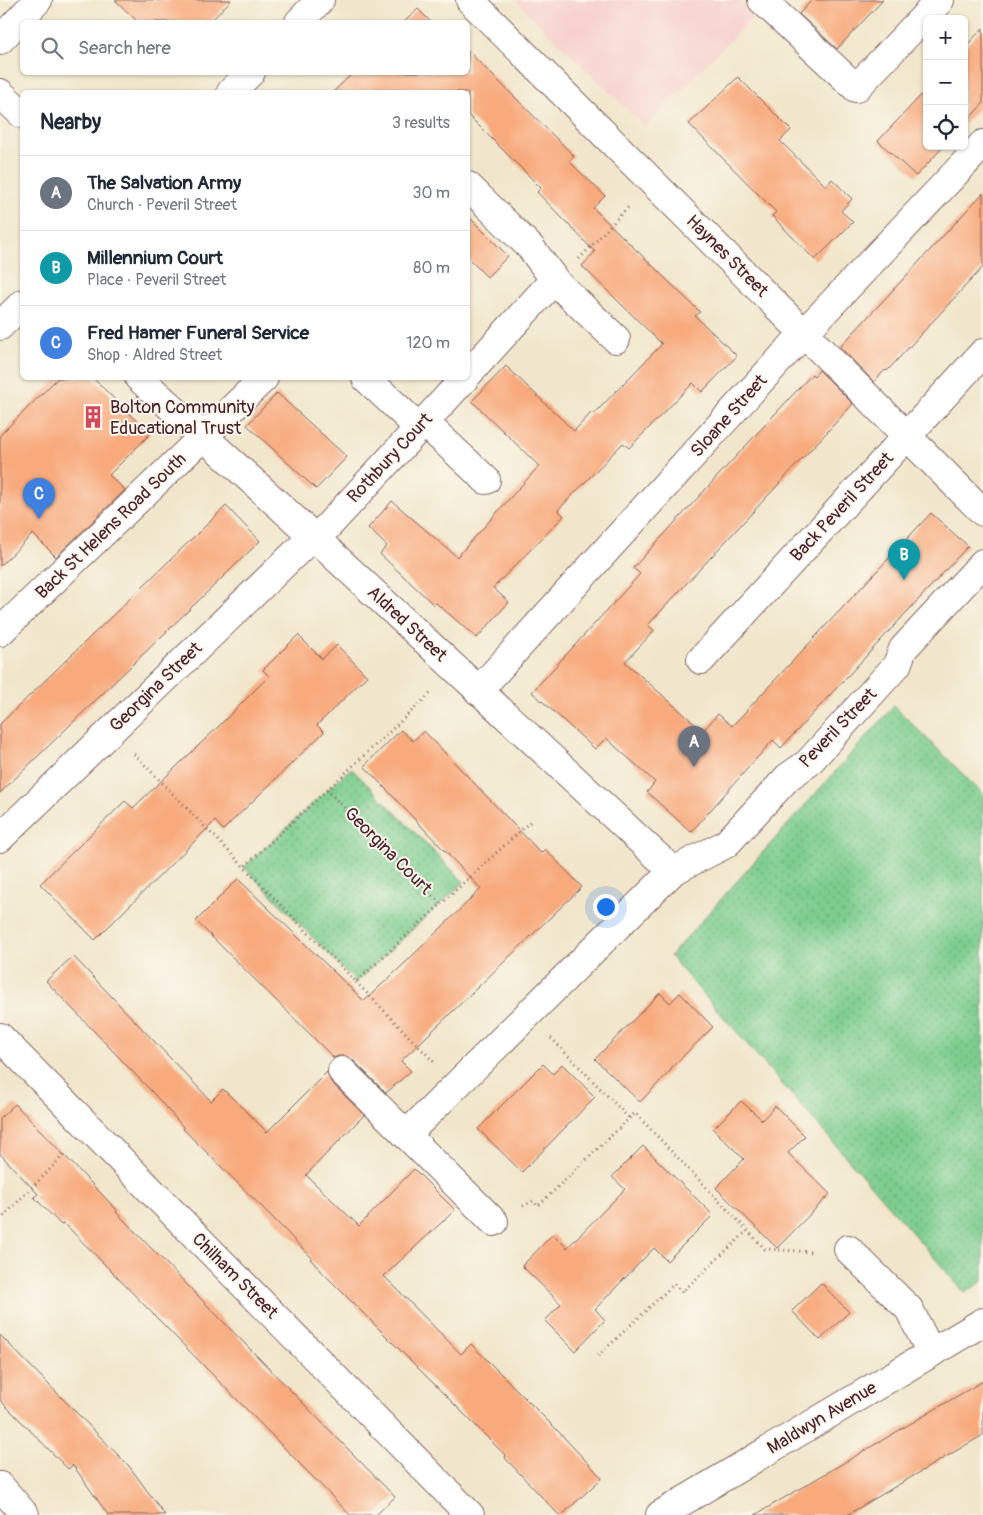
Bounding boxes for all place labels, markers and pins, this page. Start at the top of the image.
place label: Bolton Community Educational Trust [110,396,255,440]
building icon: Bolton Community Educational Trust [80,404,106,430]
pin: C [23,478,55,519]
pin: B [888,539,920,580]
pin: A [678,726,710,767]

